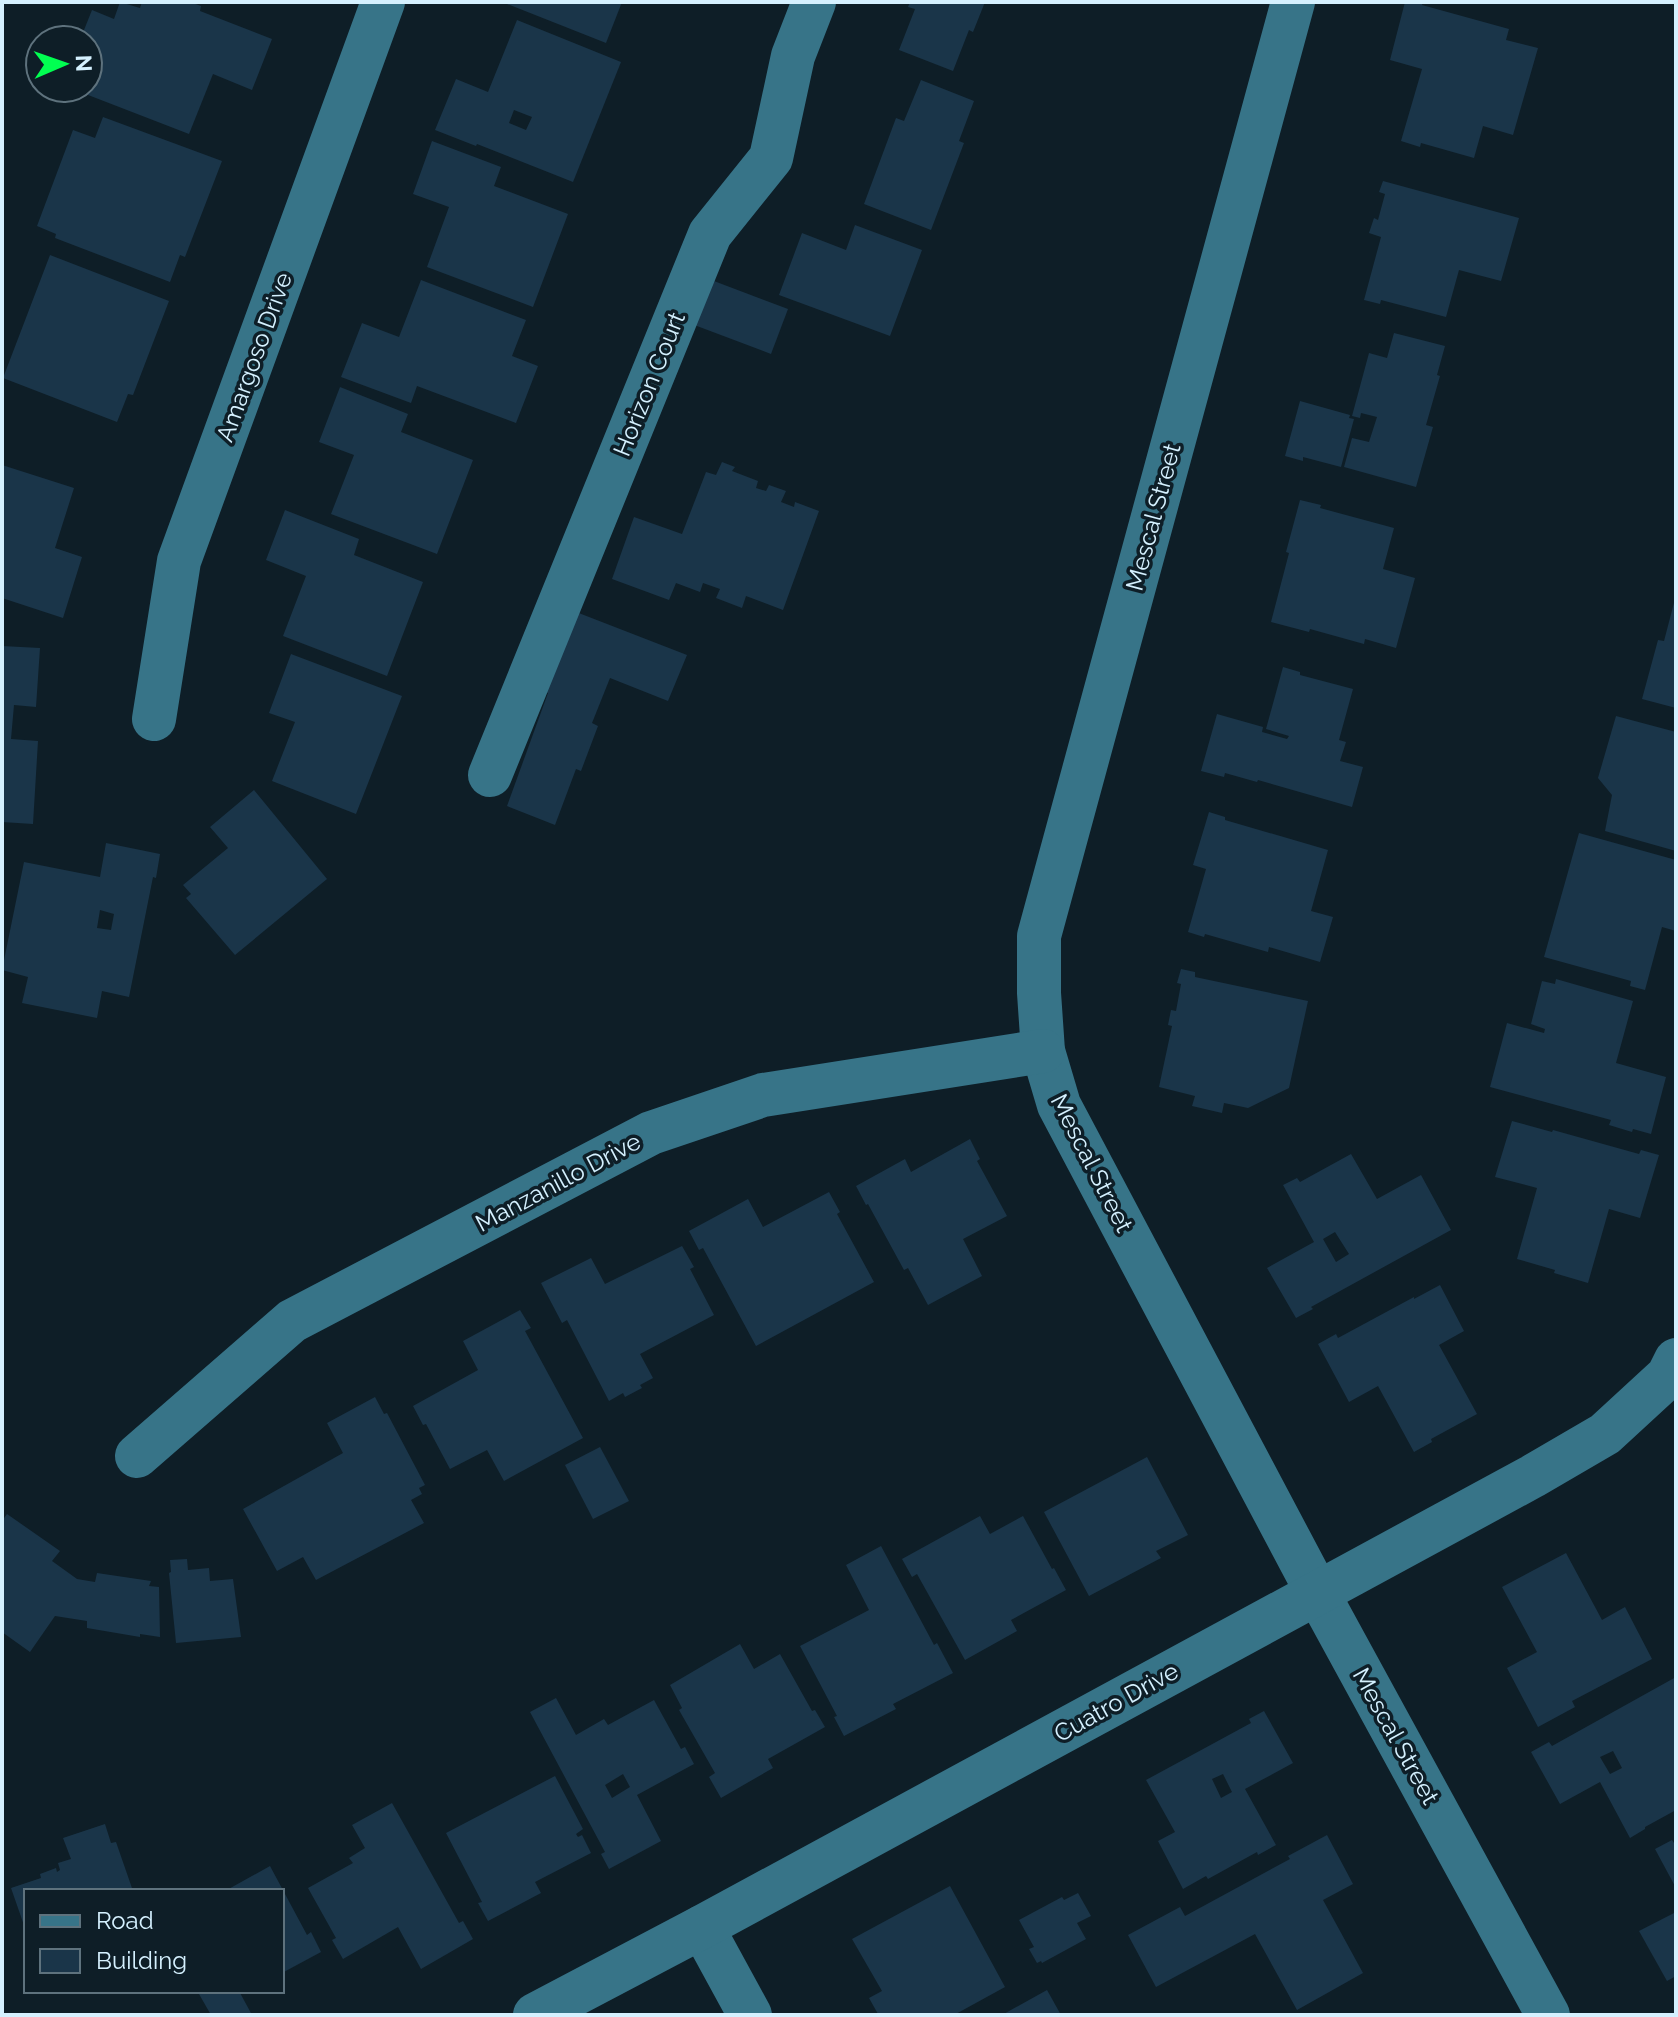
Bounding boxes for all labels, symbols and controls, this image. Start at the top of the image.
north arrow [24,24,104,104]
text: N [71,54,97,72]
street label: Amargoso Drive [210,268,298,446]
street label: Horizon Court [607,308,691,460]
street label: Mescal Street [1119,440,1187,594]
street label: Mescal Street [1045,1089,1139,1237]
street label: Manzanillo Drive [470,1126,646,1238]
street label: Cuatro Drive [1049,1656,1183,1748]
street label: Mescal Street [1347,1663,1445,1809]
legend [24,1889,284,1993]
text: Road [96,1906,154,1935]
text: Building [96,1946,187,1975]

